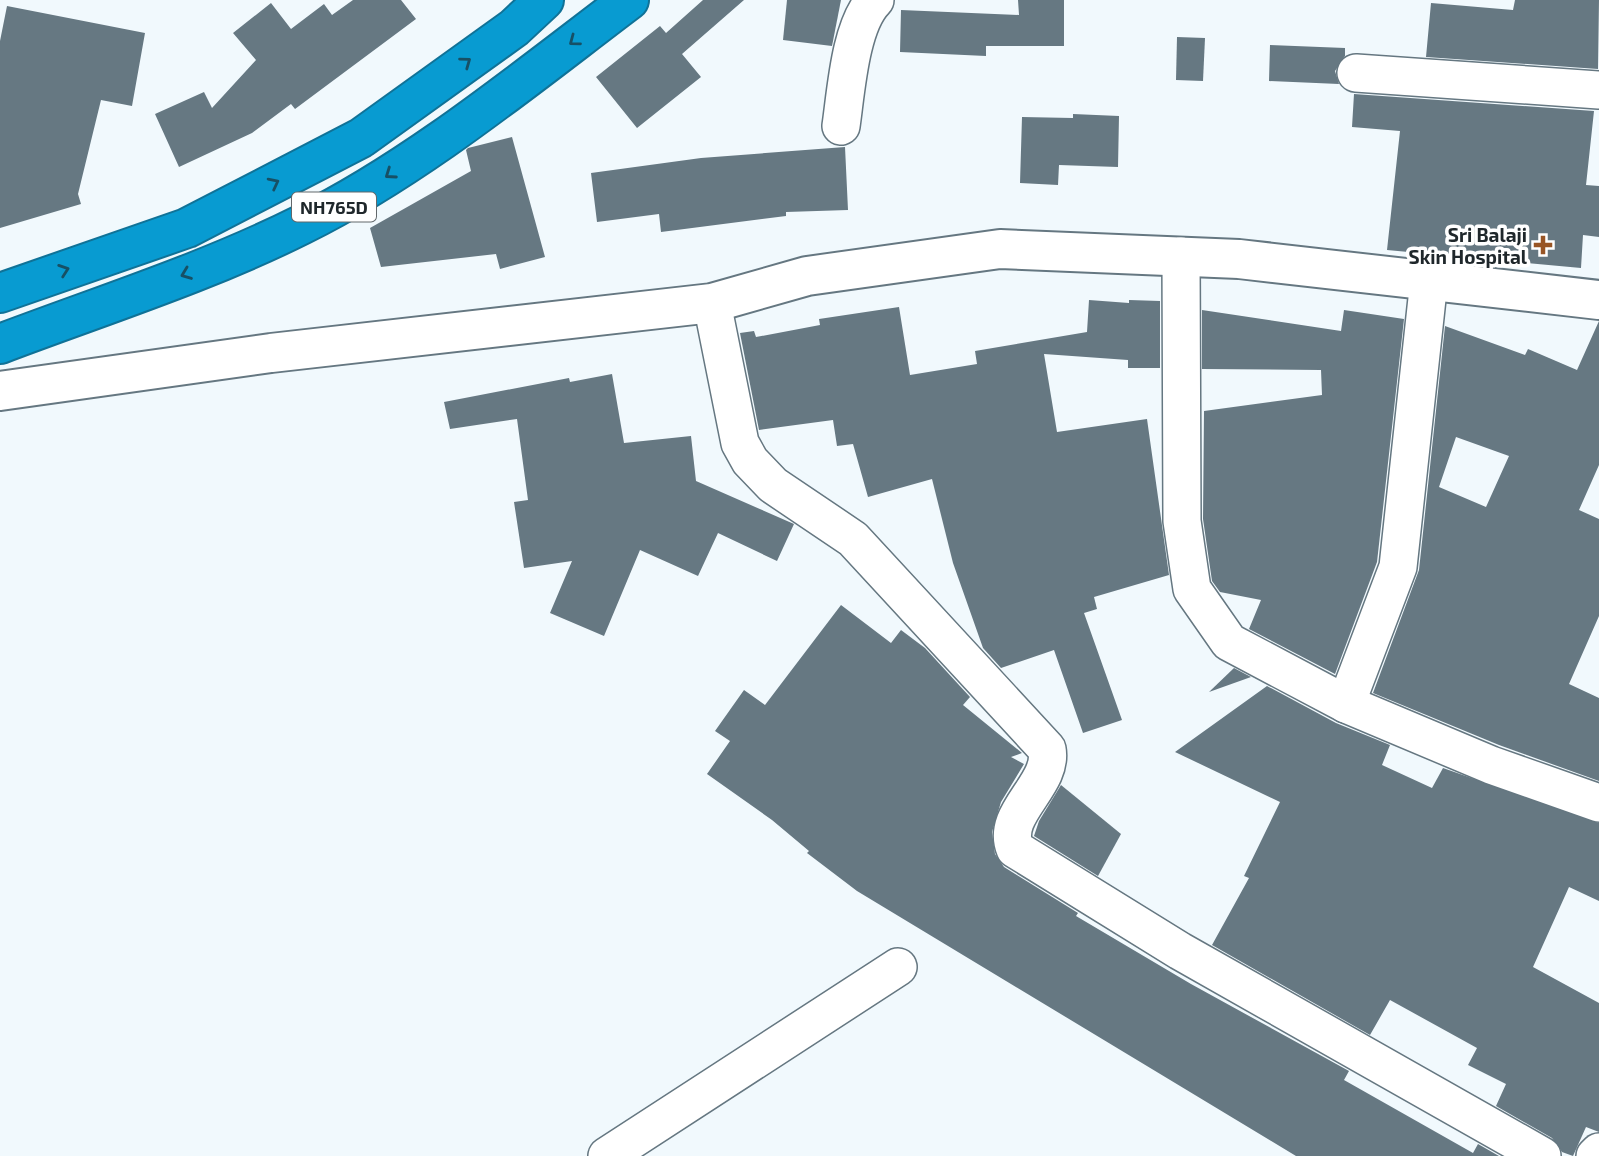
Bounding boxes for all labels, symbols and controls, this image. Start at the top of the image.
one-way arrow [570,33,582,45]
one-way arrow [458,58,471,70]
one-way arrow [385,166,398,178]
one-way arrow [267,178,279,191]
road number: NH765D [292,192,376,222]
place label: Sri Balaji Skin Hospital [1409,223,1528,268]
marker: Sri Balaji Skin Hospital [1533,235,1553,255]
one-way arrow [58,264,70,278]
one-way arrow [181,265,193,279]

